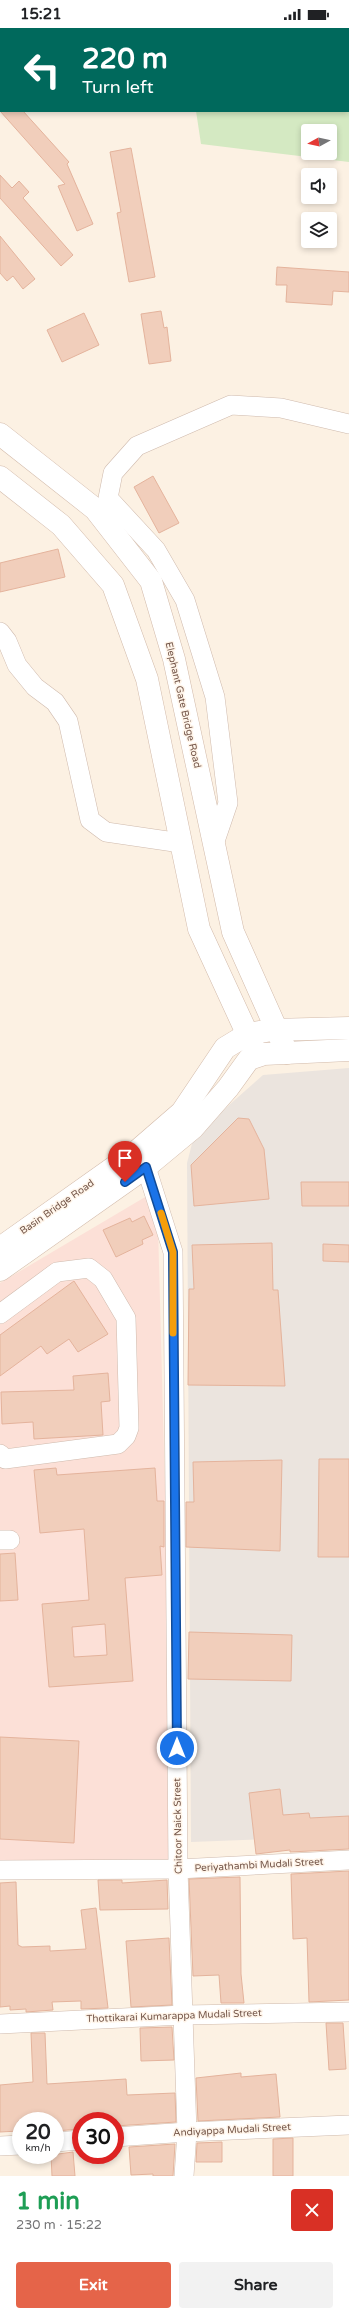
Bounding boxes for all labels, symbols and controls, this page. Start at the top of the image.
text: 15:21 [20,5,62,23]
text: 220 m [82,42,168,76]
icon: left [16,44,68,96]
text: Turn left [82,76,154,98]
north arrow [301,124,337,160]
map controls [301,124,337,248]
button: sound [301,168,337,204]
button: layers [301,212,337,248]
street label: Elephant Gate Bridge Road [163,641,203,769]
pin [108,1141,142,1182]
icon: arrive [114,1147,136,1169]
street label: Basin Bridge Road [18,1177,96,1237]
position arrow [156,1727,198,1769]
street label: Chitoor Naick Street [171,1778,185,1874]
street label: Periyathambi Mudali Street [194,1856,324,1874]
street label: Thottikarai Kumarappa Mudali Street [86,2007,262,2025]
speed limit sign: 30 [72,2112,124,2164]
text: 20 [25,2121,51,2145]
street label: Andiyappa Mudali Street [173,2121,291,2139]
text: km/h [25,2142,51,2154]
text: 1 min [16,2187,80,2216]
button: close [291,2189,333,2231]
text: 230 m · 15:22 [16,2217,102,2233]
button: Exit [16,2262,171,2308]
button: Share [179,2262,333,2308]

